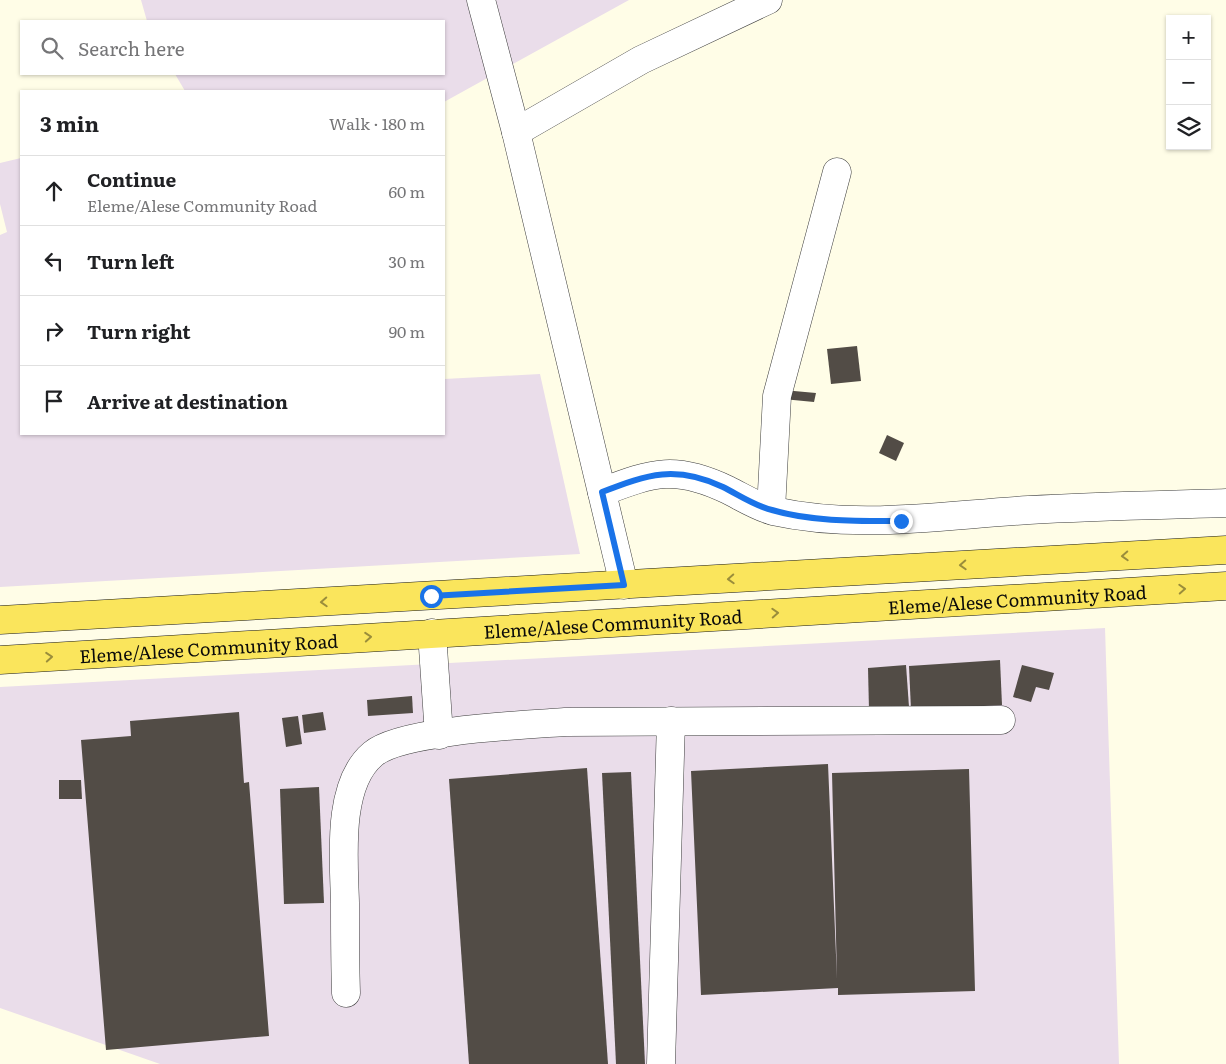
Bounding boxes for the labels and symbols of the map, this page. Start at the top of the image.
route end [890,510,913,533]
one-way arrow [1121,550,1129,561]
one-way arrow [958,560,966,571]
one-way arrow [726,573,734,584]
street label: Eleme/Alese Community Road [887,577,1147,620]
one-way arrow [1178,583,1186,594]
route start [420,585,443,608]
one-way arrow [319,596,327,607]
street label: Eleme/Alese Community Road [483,602,743,644]
one-way arrow [771,607,779,618]
street label: Eleme/Alese Community Road [78,626,339,669]
one-way arrow [364,632,372,643]
one-way arrow [45,652,53,663]

